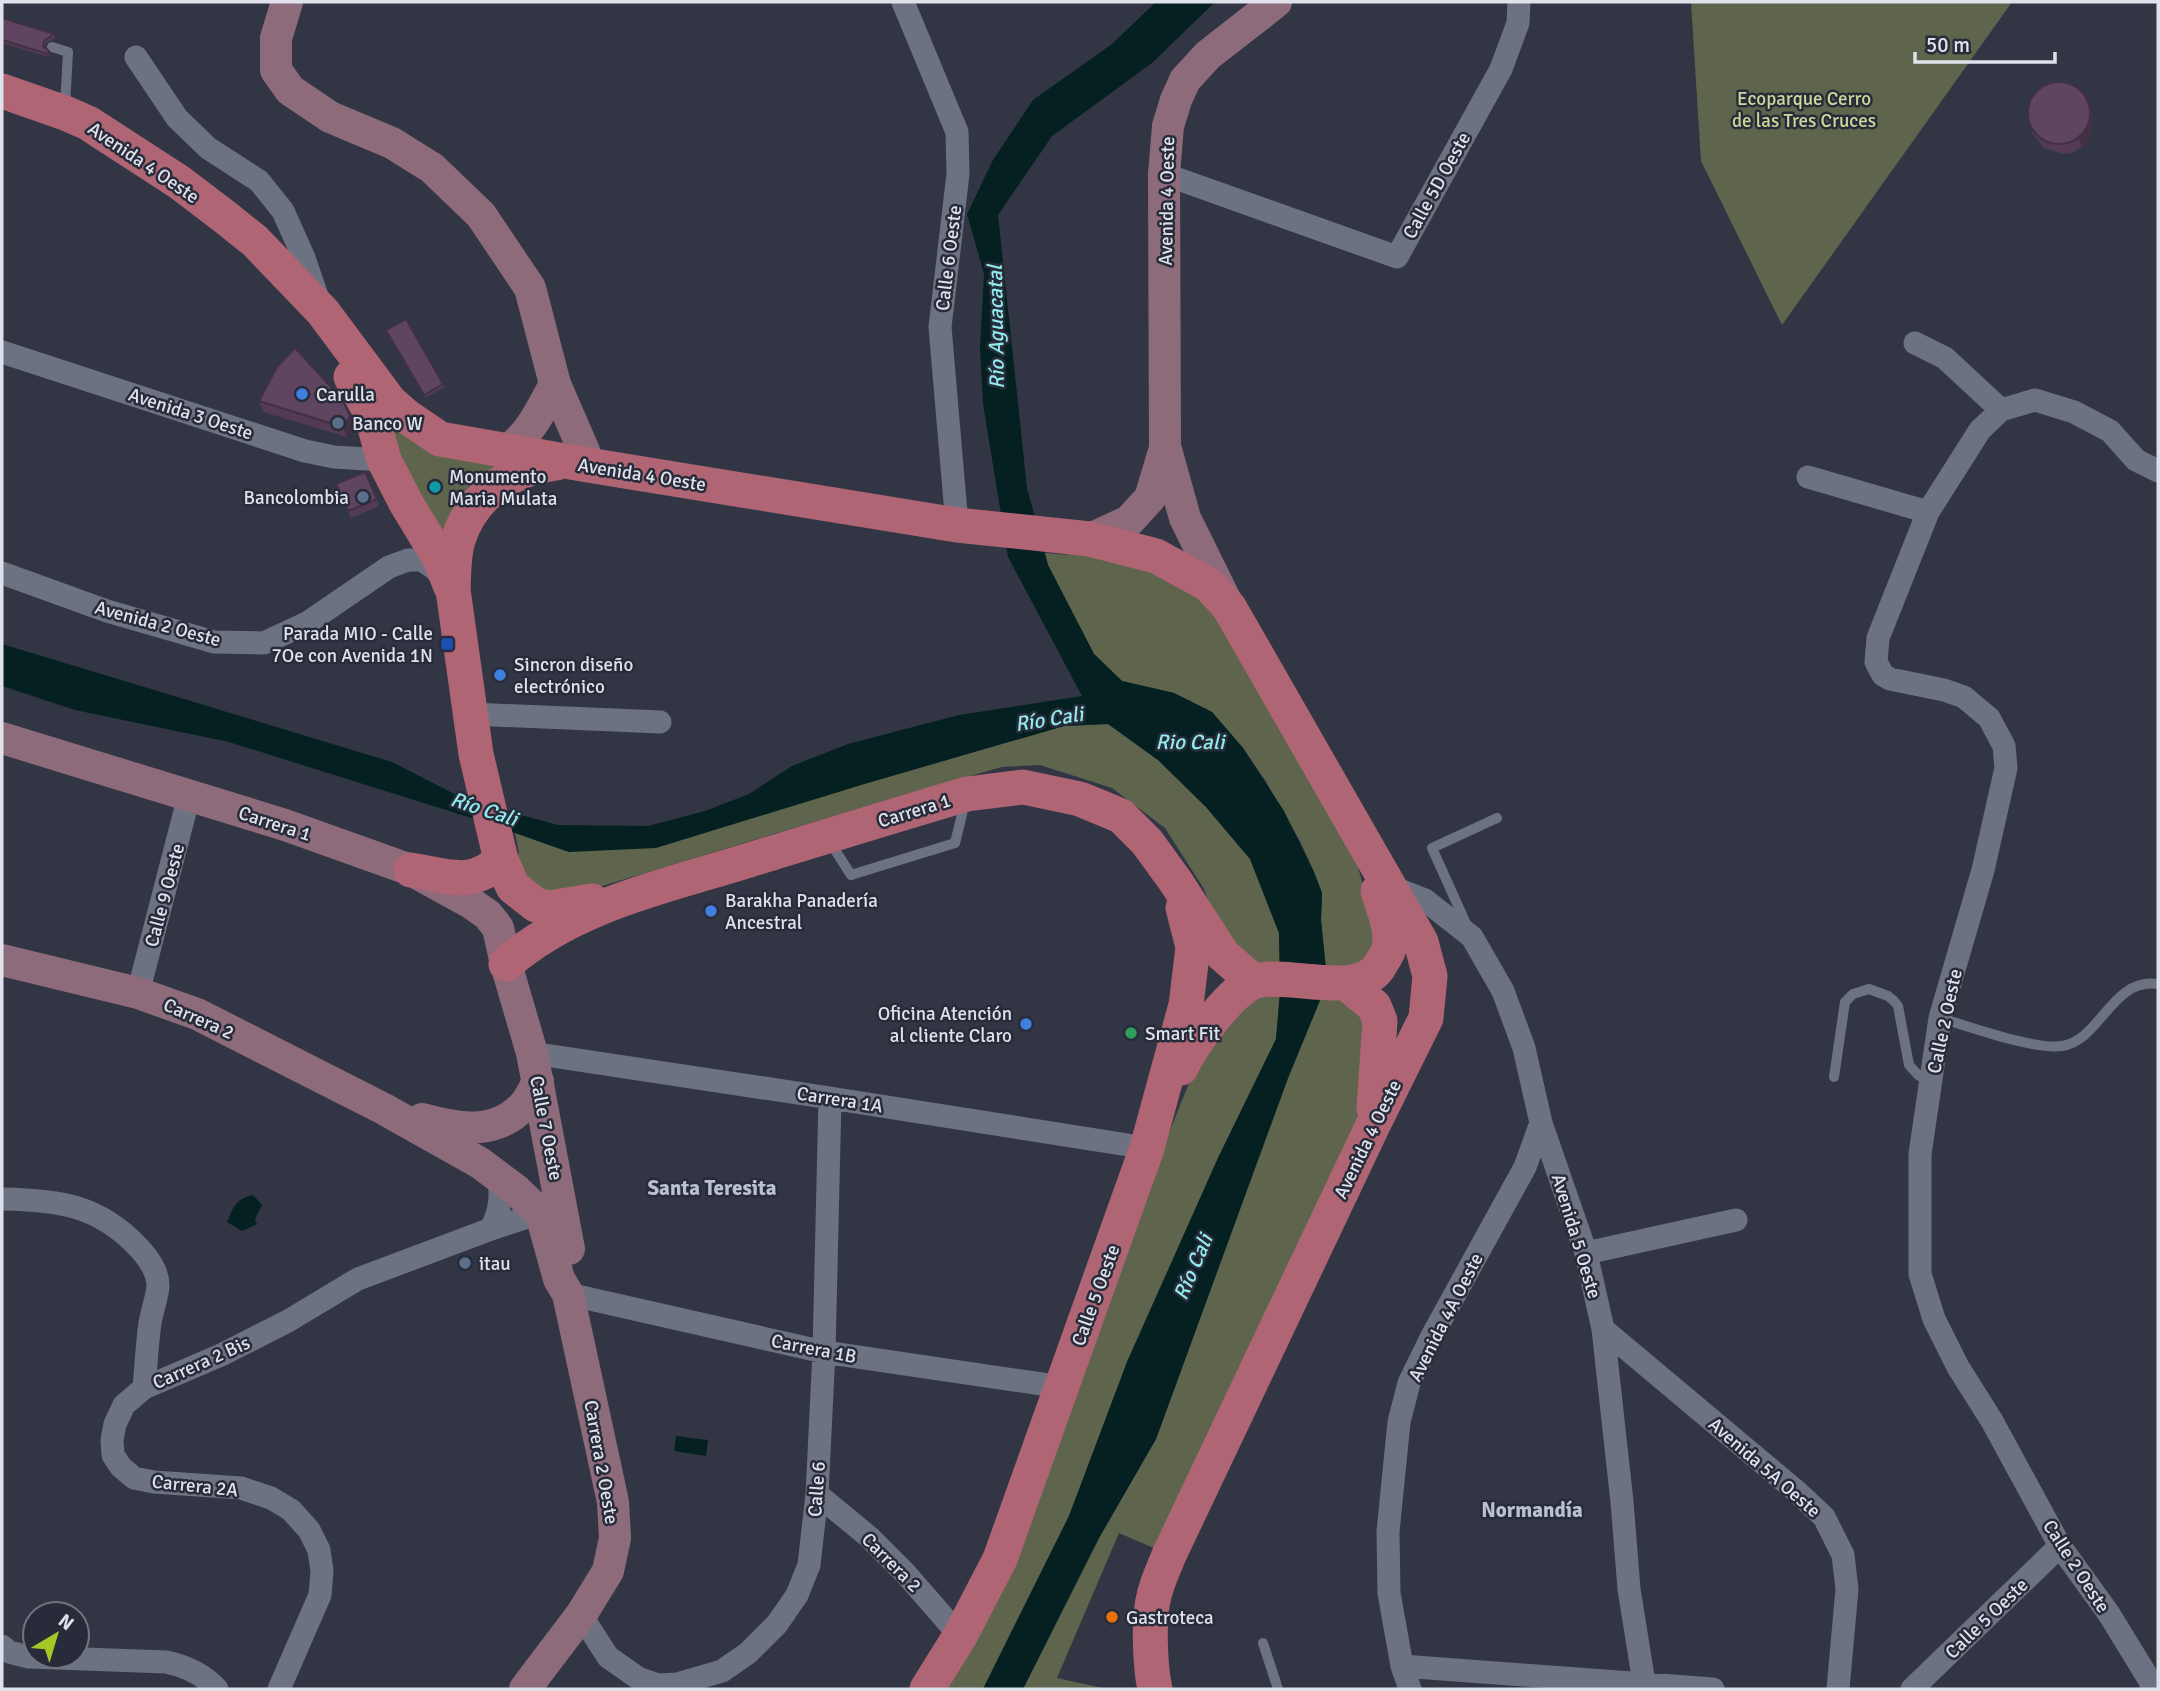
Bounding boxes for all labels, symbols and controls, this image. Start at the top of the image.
scale bar [1915,21,2055,65]
text: 50 m [1926,32,1970,58]
park label: Ecoparque Cerro de las Tres Cruces [1732,87,1876,133]
street label: Avenida 4 Oeste [83,117,204,209]
street label: Calle 5D Oeste [1398,128,1476,243]
street label: Avenida 4 Oeste [1154,136,1180,266]
street label: Calle 6 Oeste [931,204,967,312]
water label: Río Aguacatal [982,263,1010,389]
street label: Avenida 3 Oeste [125,383,256,445]
place label: Carulla [316,383,375,407]
marker: Carulla [294,386,310,402]
place label: Banco W [352,412,423,436]
marker: Banco W [330,415,346,431]
street label: Avenida 4 Oeste [576,453,708,497]
place label: Monumento Maria Mulata [449,465,557,511]
marker: Monumento Maria Mulata [427,479,443,495]
place label: Bancolombia [244,486,349,510]
marker: Bancolombia [355,489,371,505]
street label: Avenida 2 Oeste [92,596,223,652]
place label: Parada MIO - Calle 7Oe con Avenida 1N [271,622,433,668]
marker: Parada MIO - Calle 7Oe con Avenida 1N [439,636,455,652]
place label: Sincron diseño electrónico [514,653,633,699]
marker: Sincron diseño electrónico [492,667,508,683]
water label: Río Cali [1013,700,1087,737]
water label: Rio Cali [1156,729,1227,755]
water label: Río Cali [447,786,523,833]
street label: Carrera 1 [875,789,954,833]
street label: Carrera 1 [235,801,314,847]
street label: Calle 9 Oeste [140,841,190,950]
place label: Barakha Panadería Ancestral [725,889,878,935]
marker: Barakha Panadería Ancestral [703,903,719,919]
street label: Calle 2 Oeste [1922,967,1968,1076]
street label: Carrera 2 [159,993,238,1045]
place label: Oficina Atención al cliente Claro [878,1002,1012,1048]
marker: Oficina Atención al cliente Claro [1018,1016,1034,1032]
place label: Smart Fit [1145,1022,1221,1046]
marker: Smart Fit [1123,1025,1139,1041]
street label: Calle 7 Oeste [524,1074,568,1183]
street label: Avenida 4 Oeste [1329,1076,1407,1203]
street label: Carrera 1A [795,1081,885,1119]
street label: Avenida 5 Oeste [1546,1171,1606,1302]
district label: Santa Teresita [647,1175,777,1201]
water label: Río Cali [1168,1228,1219,1304]
street label: Calle 5 Oeste [1067,1241,1125,1349]
street label: Avenida 4A Oeste [1403,1249,1489,1386]
place label: itau [479,1252,511,1276]
marker: itau [457,1255,473,1271]
street label: Carrera 1B [769,1329,859,1369]
street label: Carrera 2 Bis [149,1331,254,1395]
street label: Carrera 2 Oeste [578,1398,624,1526]
street label: Avenida 5A Oeste [1703,1412,1825,1523]
street label: Calle 6 [803,1460,831,1518]
street label: Carrera 2A [151,1470,240,1502]
district label: Normandía [1481,1497,1583,1523]
street label: Calle 2 Oeste [2037,1515,2115,1618]
street label: Carrera 2 [856,1528,926,1598]
street label: Calle 5 Oeste [1940,1573,2033,1664]
north arrow [21,1600,91,1670]
place label: Gastroteca [1126,1606,1214,1630]
text: N [53,1609,78,1636]
marker: Gastroteca [1104,1609,1120,1625]

